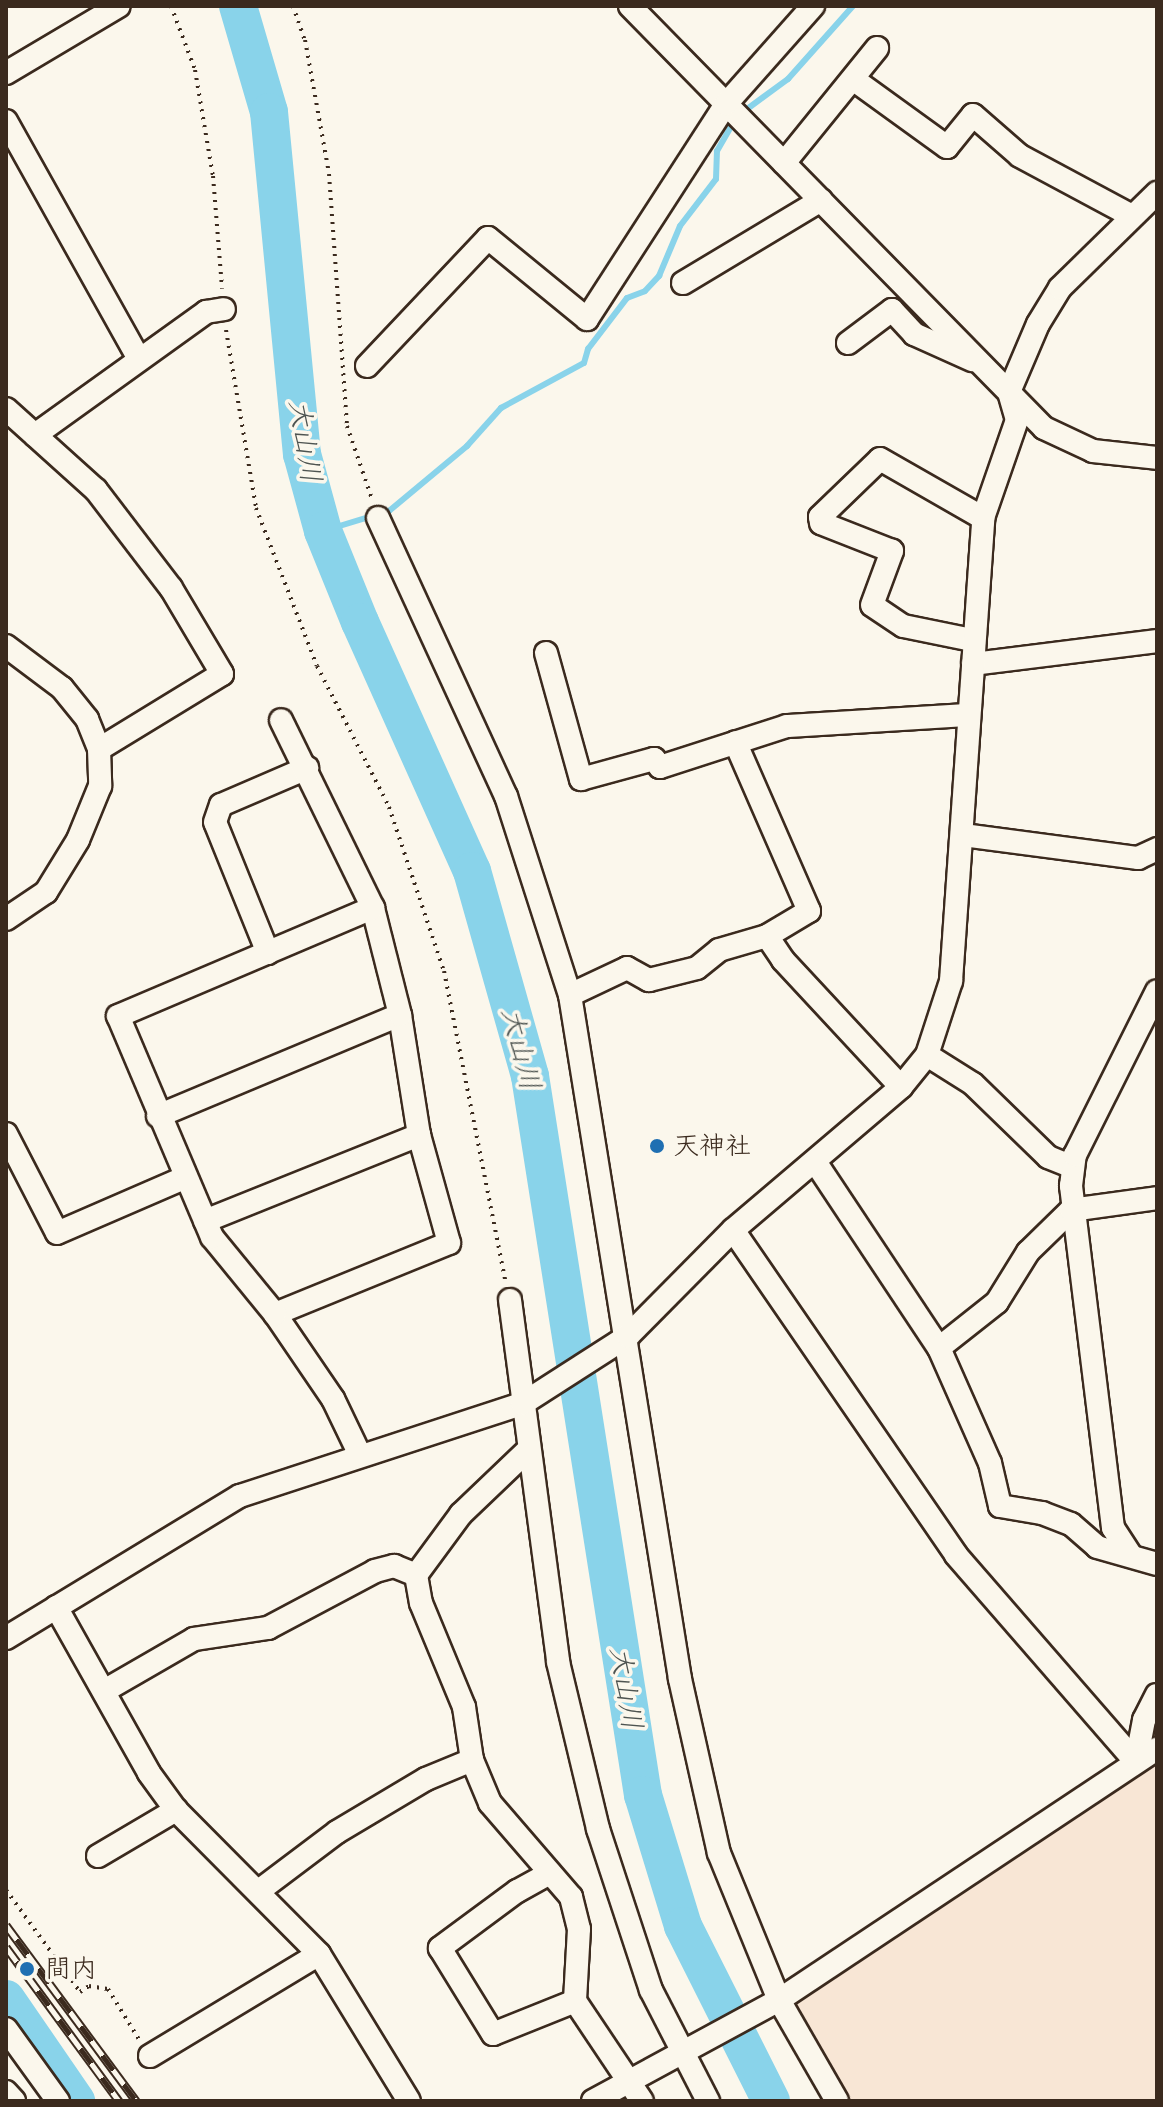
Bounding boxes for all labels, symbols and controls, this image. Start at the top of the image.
water label: 大山川 [282,397,328,485]
water label: 大山川 [495,1004,547,1094]
place label: 天神社 [673,1130,751,1162]
marker: 天神社 [648,1137,666,1155]
water label: 大山川 [603,1644,649,1732]
place label: 間内 [45,1953,97,1985]
marker: 間内 [16,1958,38,1980]

